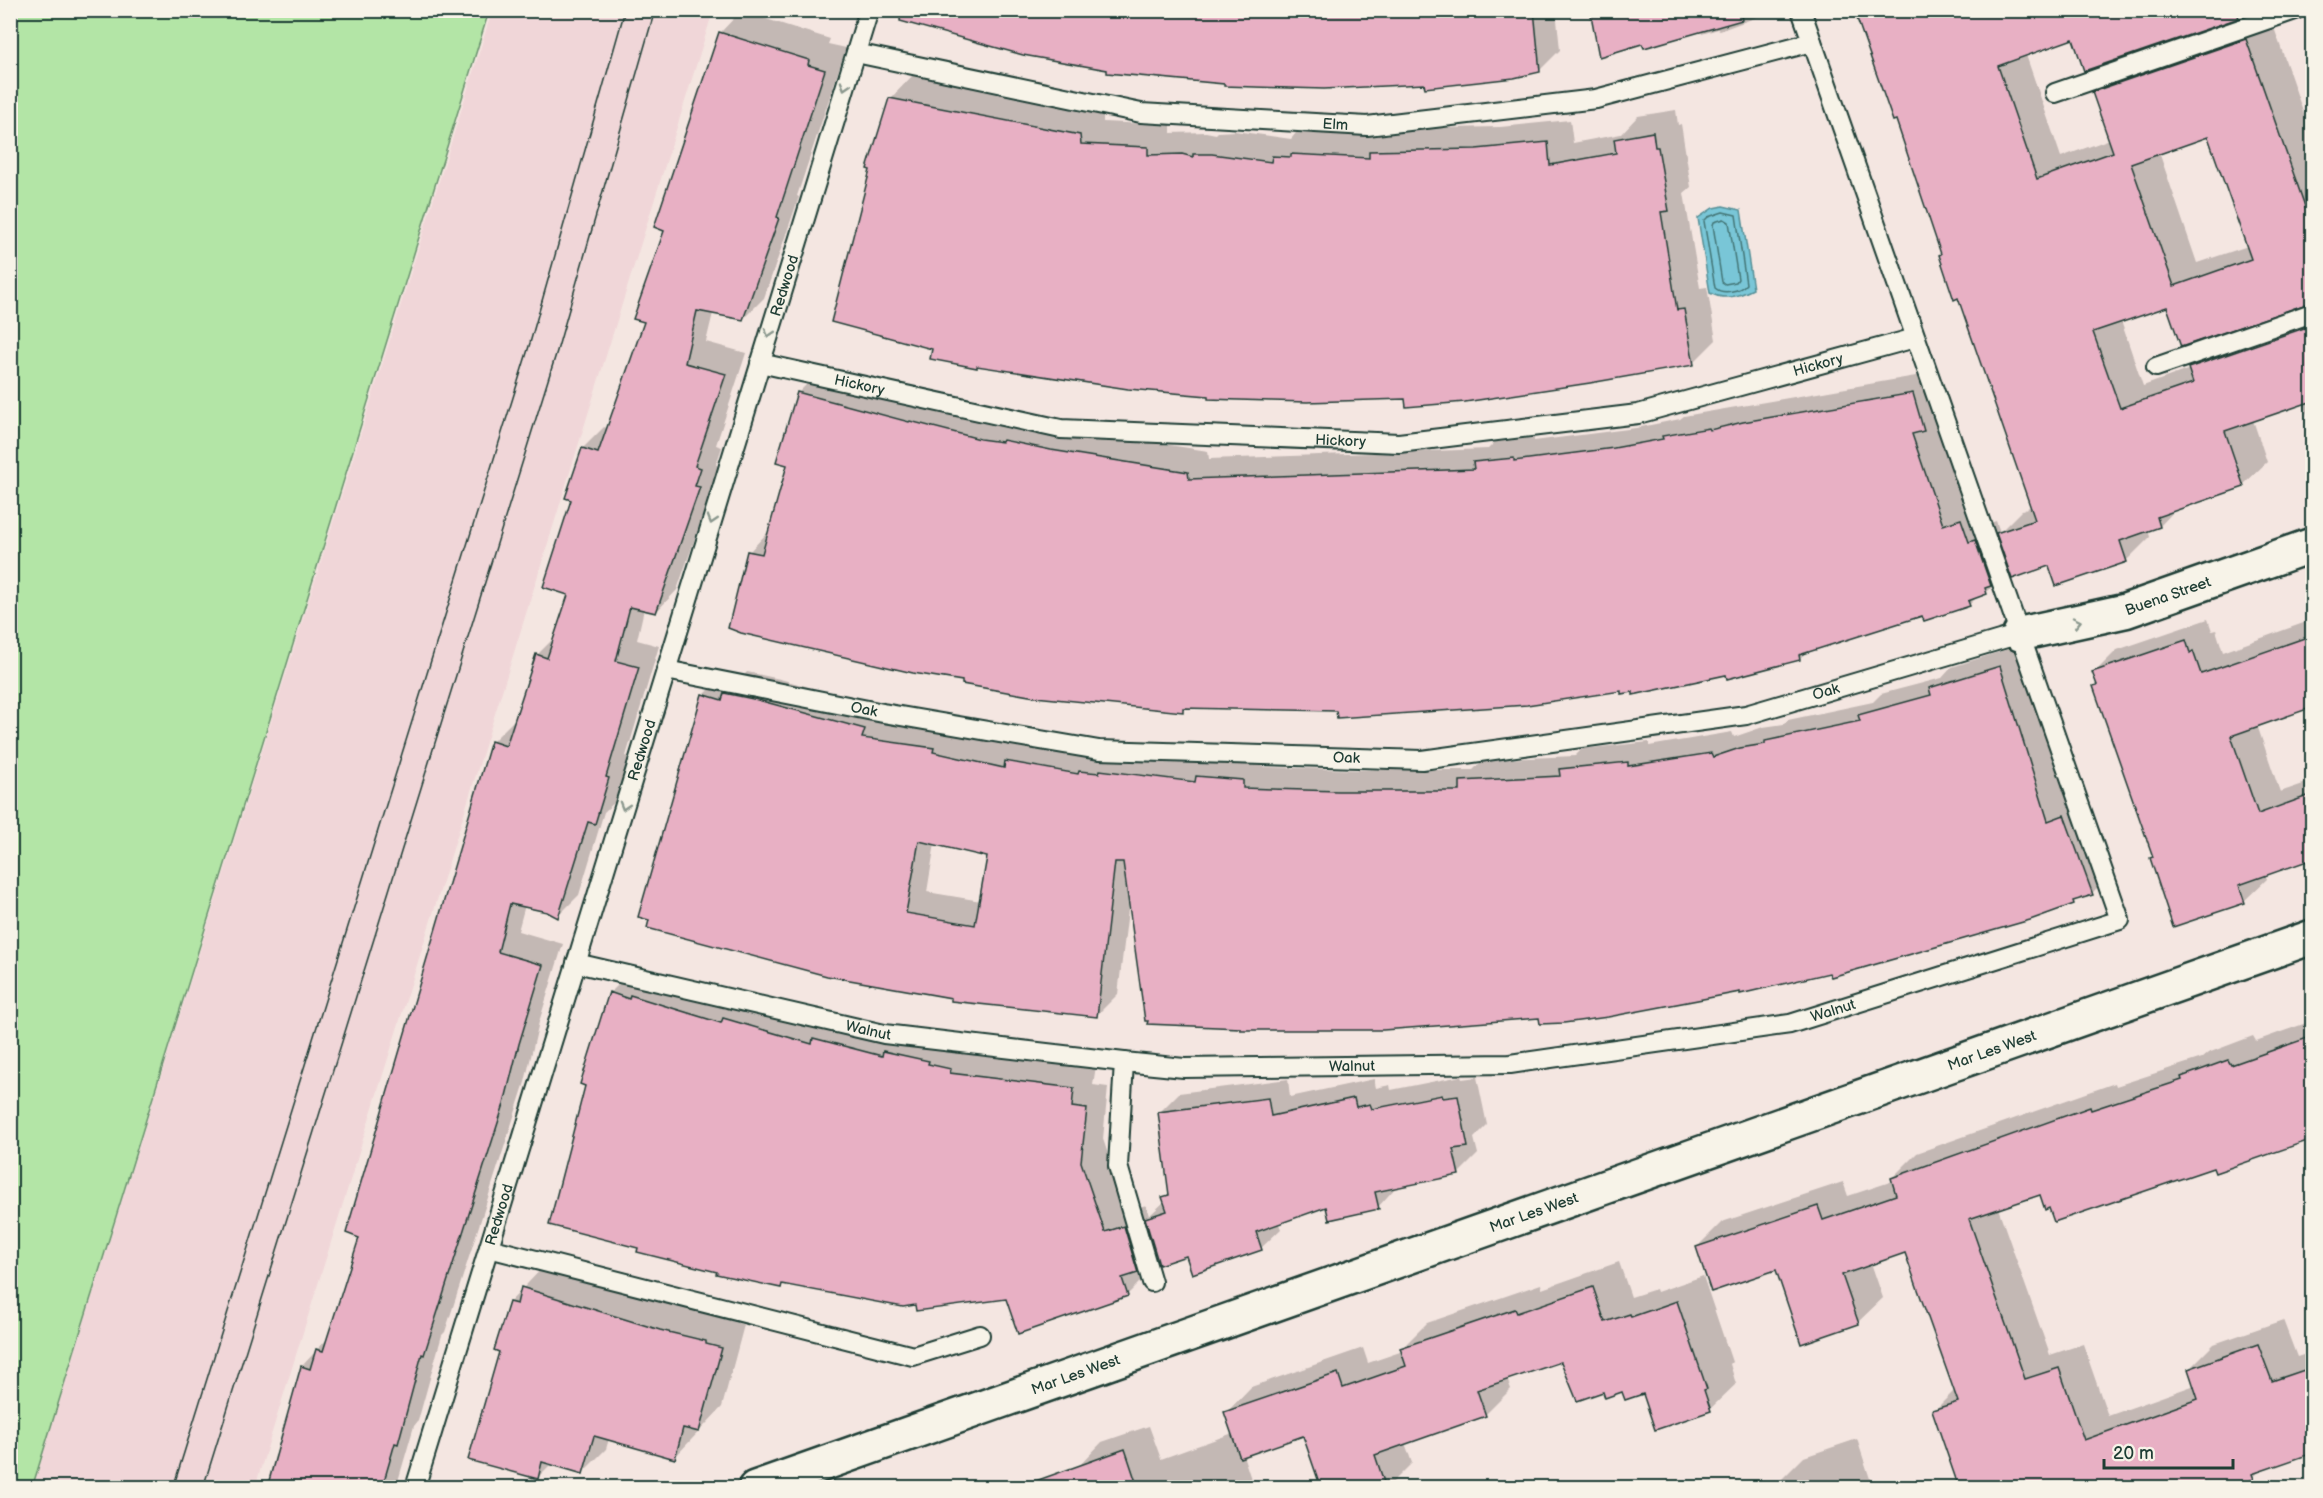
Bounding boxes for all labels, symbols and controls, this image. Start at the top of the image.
one-way arrow [840,81,852,91]
street label: Elm [1322,114,1349,134]
street label: Redwood [766,252,803,318]
one-way arrow [764,327,776,338]
street label: Hickory [1791,349,1845,380]
street label: Hickory [833,370,887,400]
street label: Hickory [1315,430,1367,451]
one-way arrow [707,514,719,524]
street label: Buena Street [2123,572,2214,620]
one-way arrow [2071,616,2081,629]
street label: Oak [1810,678,1842,704]
street label: Oak [849,697,880,721]
street label: Redwood [623,717,660,783]
street label: Oak [1333,748,1361,768]
one-way arrow [619,800,631,811]
street label: Walnut [1808,994,1858,1026]
street label: Walnut [844,1016,892,1044]
street label: Mar Les West [1945,1026,2039,1075]
street label: Walnut [1329,1056,1376,1076]
street label: Redwood [481,1182,517,1248]
street label: Mar Les West [1487,1188,1581,1237]
street label: Mar Les West [1029,1350,1123,1399]
scale bar [2104,1432,2233,1470]
text: 20 m [2113,1443,2154,1464]

